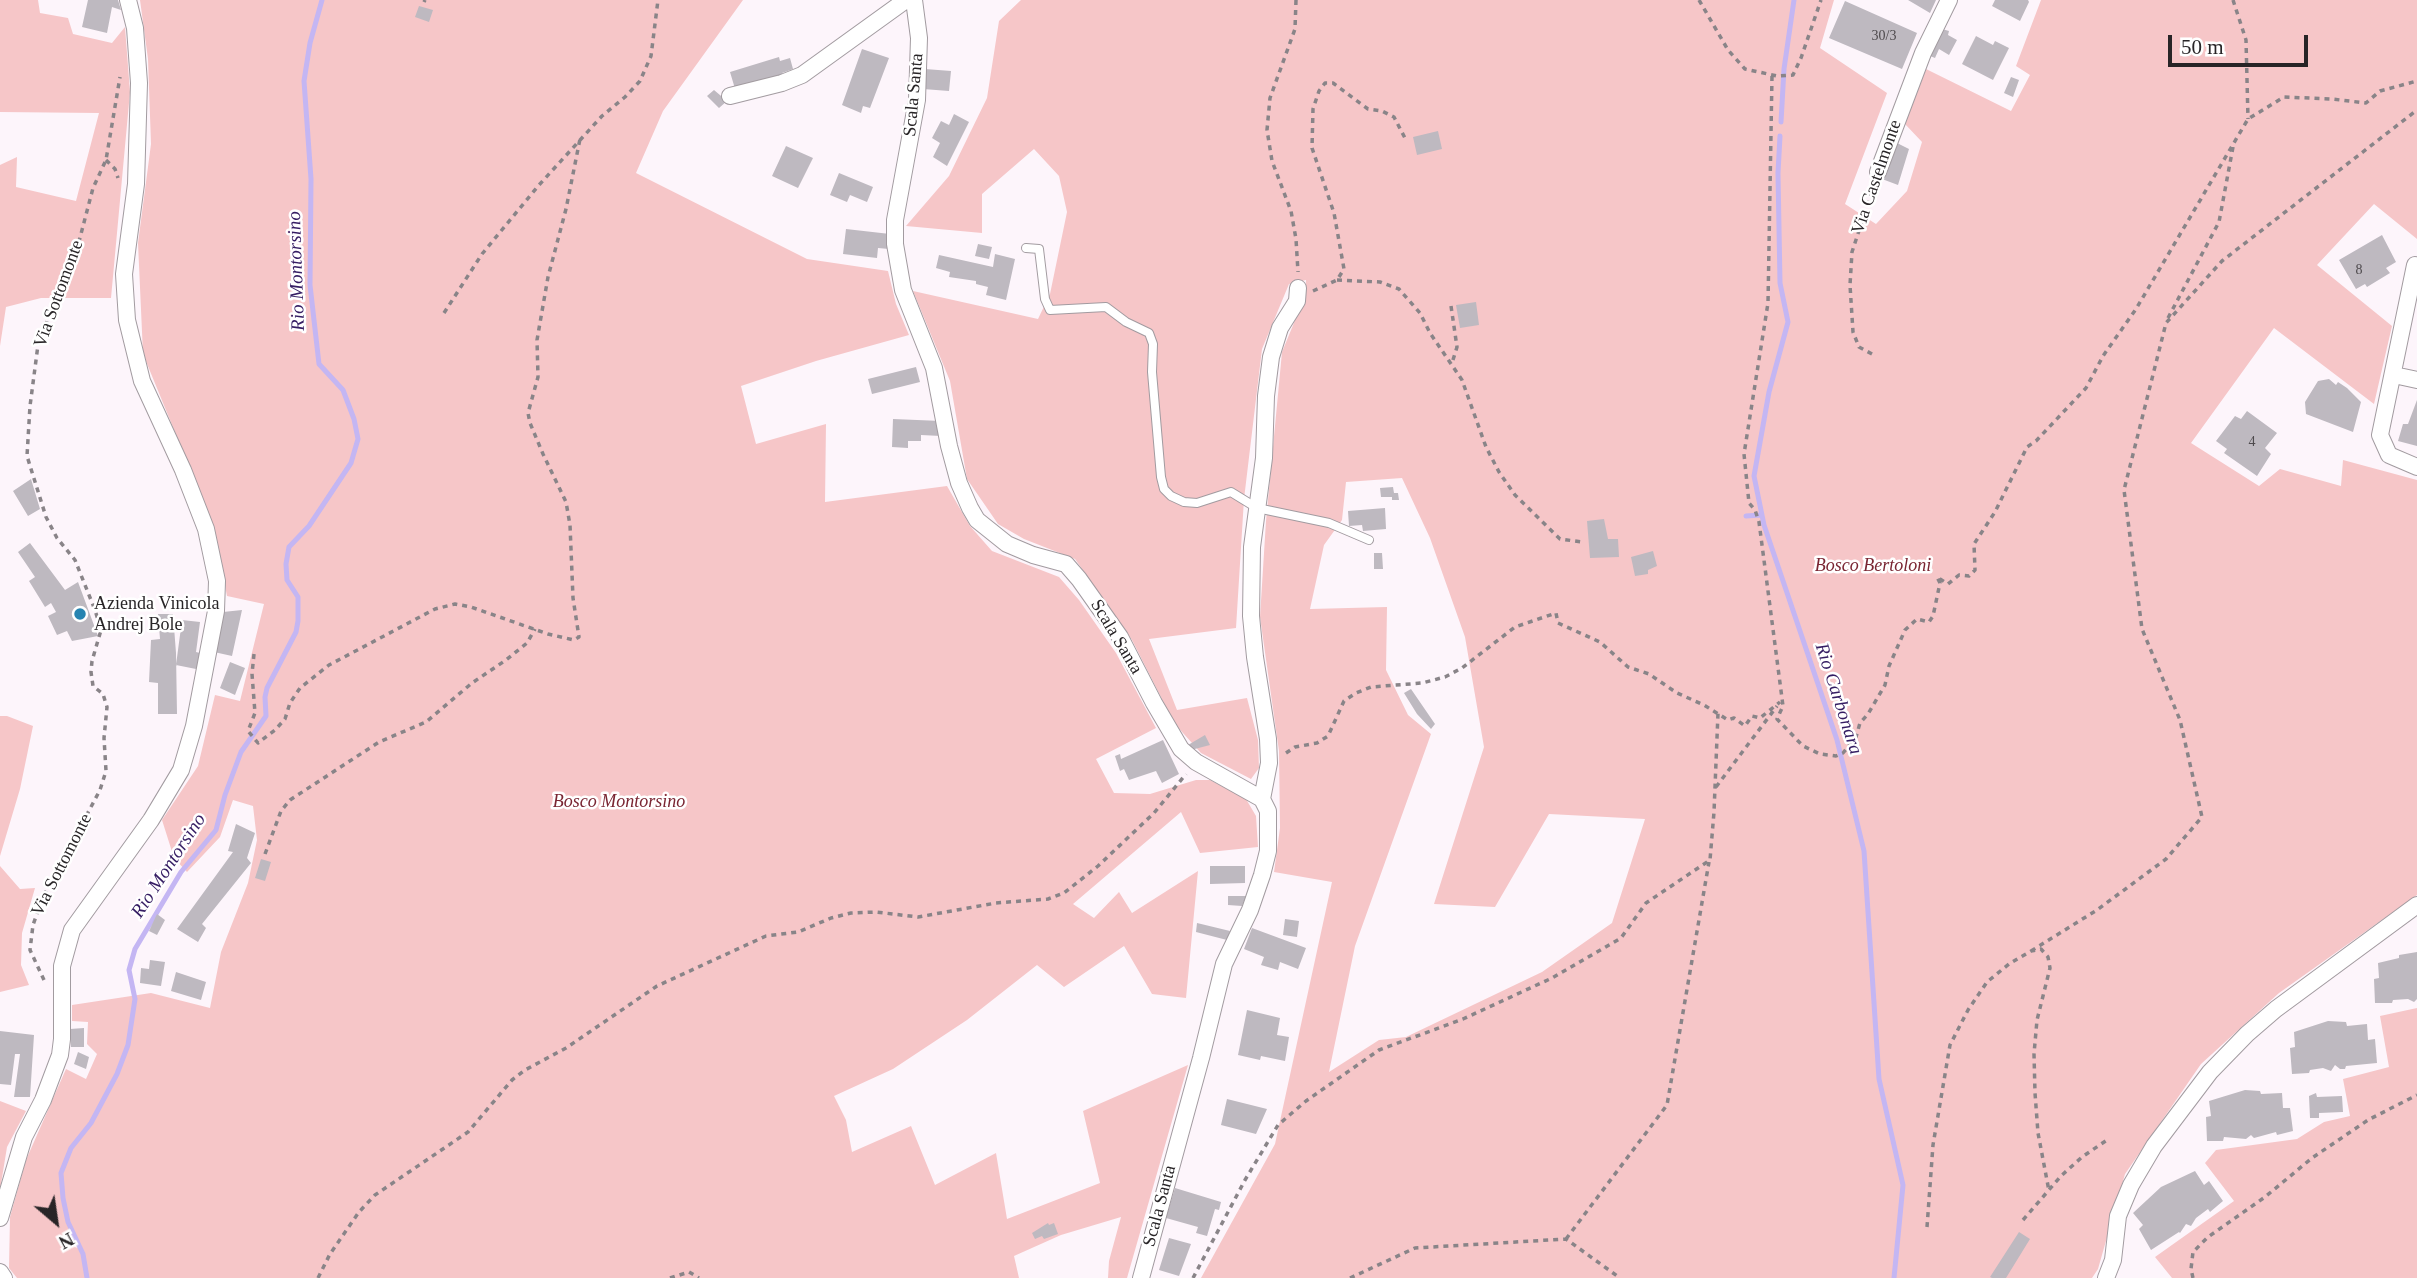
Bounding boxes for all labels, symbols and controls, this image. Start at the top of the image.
scale bar [2172,21,2312,65]
house number: 30/3 [1872,28,1896,44]
text: 50 m [2181,35,2224,59]
street label: Scala Santa [900,52,928,138]
street label: Via Castelmonte [1847,117,1907,237]
water label: Rio Montorsino [284,211,310,331]
street label: Via Sottomonte [30,237,88,351]
house number: 8 [2356,262,2362,278]
house number: 4 [2248,434,2256,450]
park label: Bosco Bertoloni [1815,555,1931,577]
place label: Azienda Vinicola Andrej Bole [94,593,219,636]
street label: Scala Santa [1085,596,1147,678]
marker: Azienda Vinicola Andrej Bole [72,606,88,622]
water label: Rio Carbonara [1809,641,1867,757]
park label: Bosco Montorsino [553,791,685,813]
street label: Via Sottomonte [27,810,97,920]
water label: Rio Montorsino [127,810,211,922]
street label: Scala Santa [1139,1163,1181,1249]
north arrow [21,1187,91,1257]
text: N [55,1228,78,1253]

